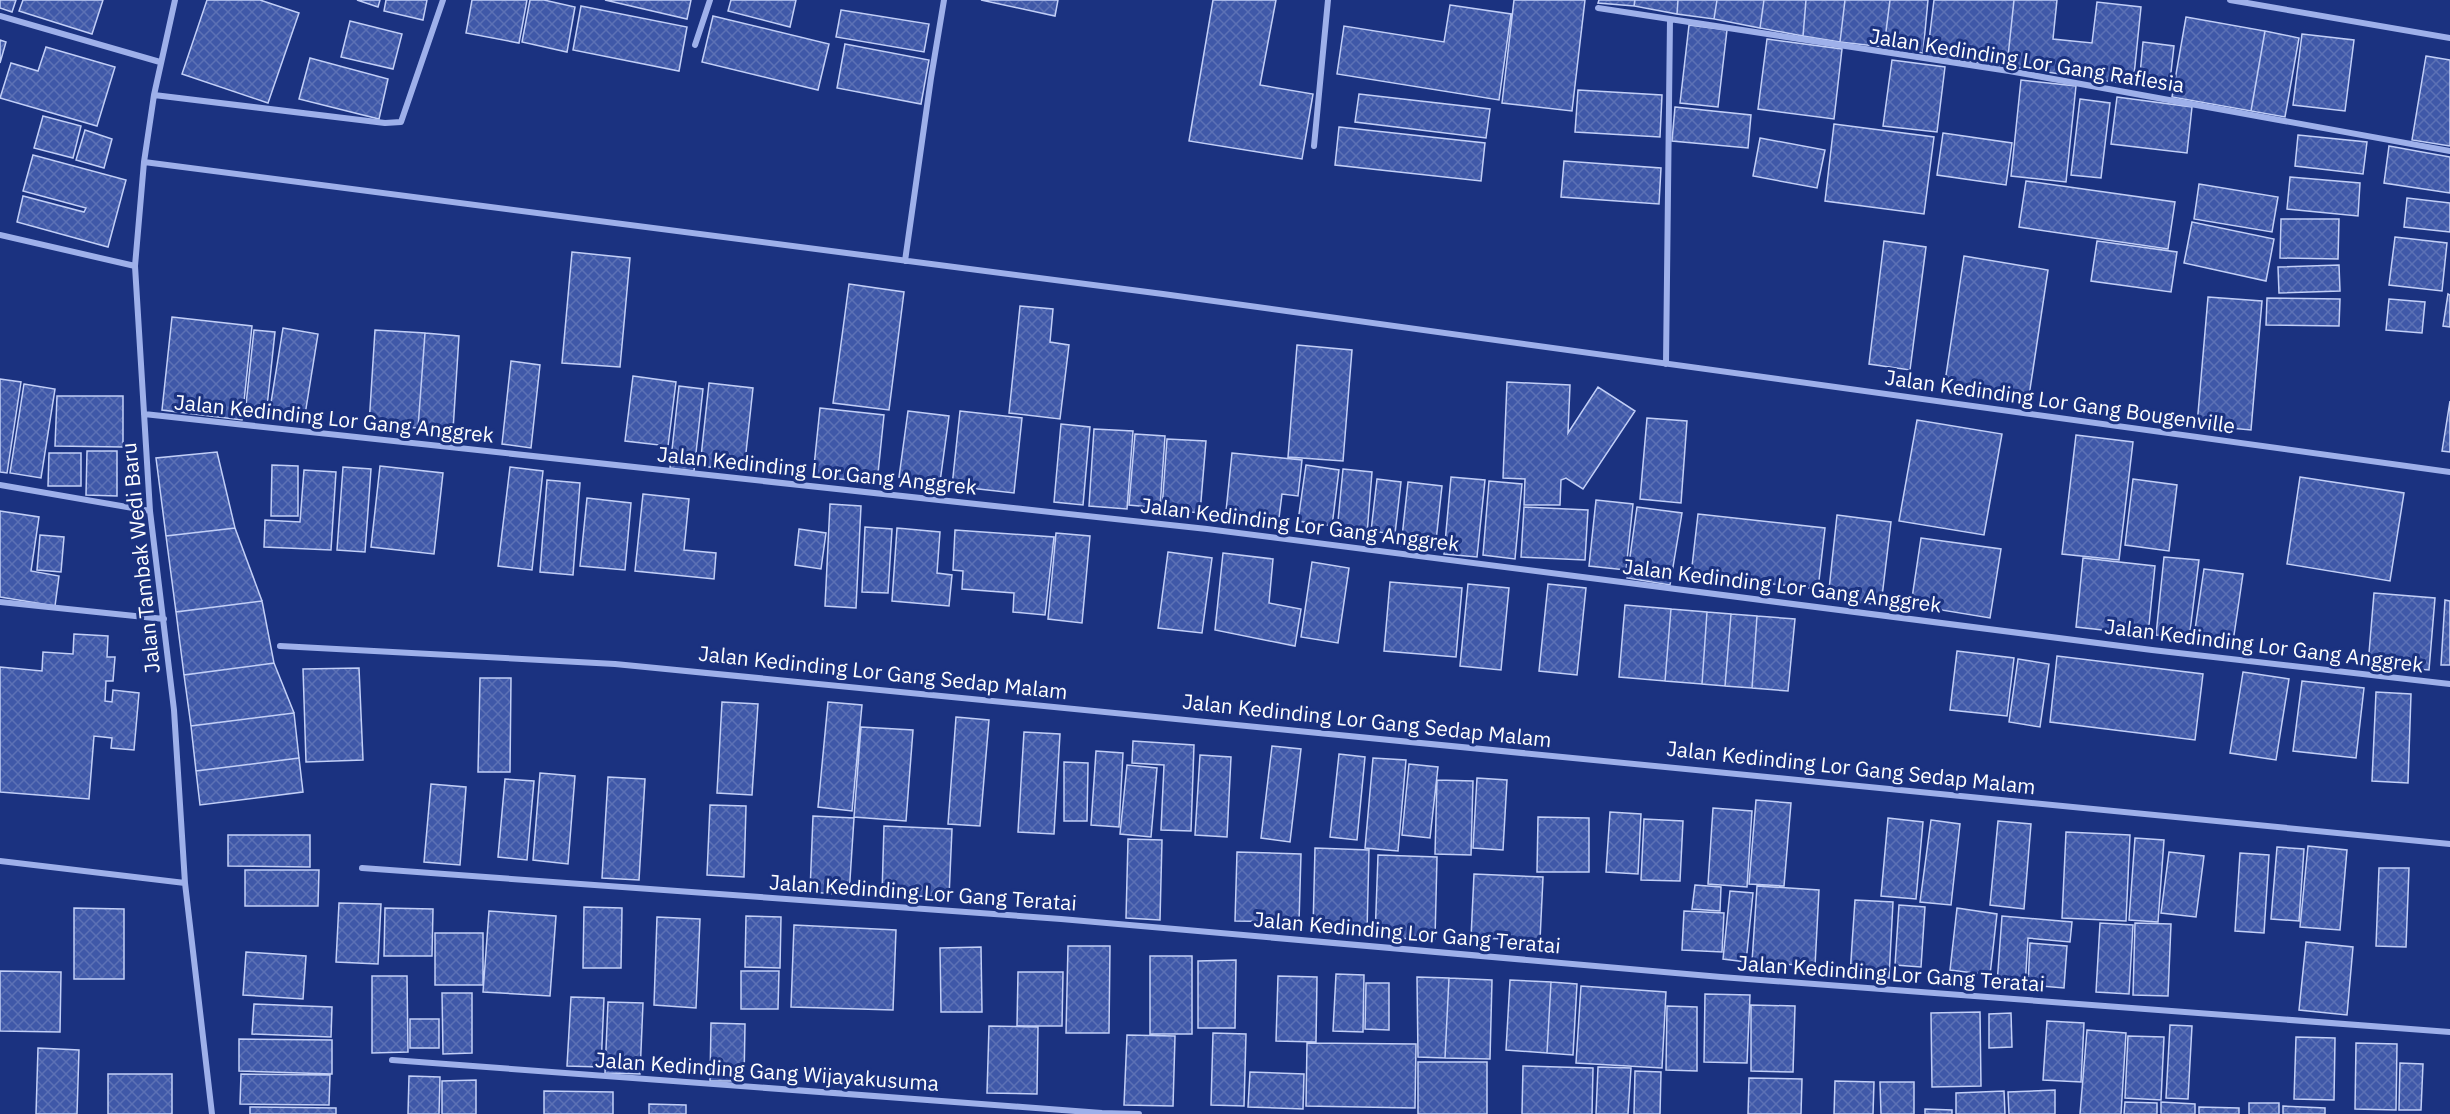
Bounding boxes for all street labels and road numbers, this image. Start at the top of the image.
street label: Jalan Kedinding Lor Gang Raflesia [1868,21,2187,99]
street label: Jalan Kedinding Lor Gang Bougenville [1883,363,2237,439]
street label: Jalan Kedinding Lor Gang Anggrek [173,387,495,449]
street label: Jalan Kedinding Lor Gang Anggrek [656,439,978,501]
street label: Jalan Tambak Wedi Baru [114,441,166,675]
street label: Jalan Kedinding Lor Gang Anggrek [1139,491,1461,557]
street label: Jalan Kedinding Lor Gang Anggrek [1621,552,1943,618]
street label: Jalan Kedinding Lor Gang Anggrek [2103,612,2425,678]
street label: Jalan Kedinding Lor Gang Sedap Malam [697,639,1069,705]
street label: Jalan Kedinding Lor Gang Sedap Malam [1181,687,1553,753]
street label: Jalan Kedinding Lor Gang Sedap Malam [1665,734,2037,800]
street label: Jalan Kedinding Lor Gang Teratai [768,867,1078,917]
street label: Jalan Kedinding Lor Gang Teratai [1252,905,1562,959]
street label: Jalan Kedinding Lor Gang Teratai [1736,948,2046,998]
street label: Jalan Kedinding Gang Wijayakusuma [594,1045,940,1097]

